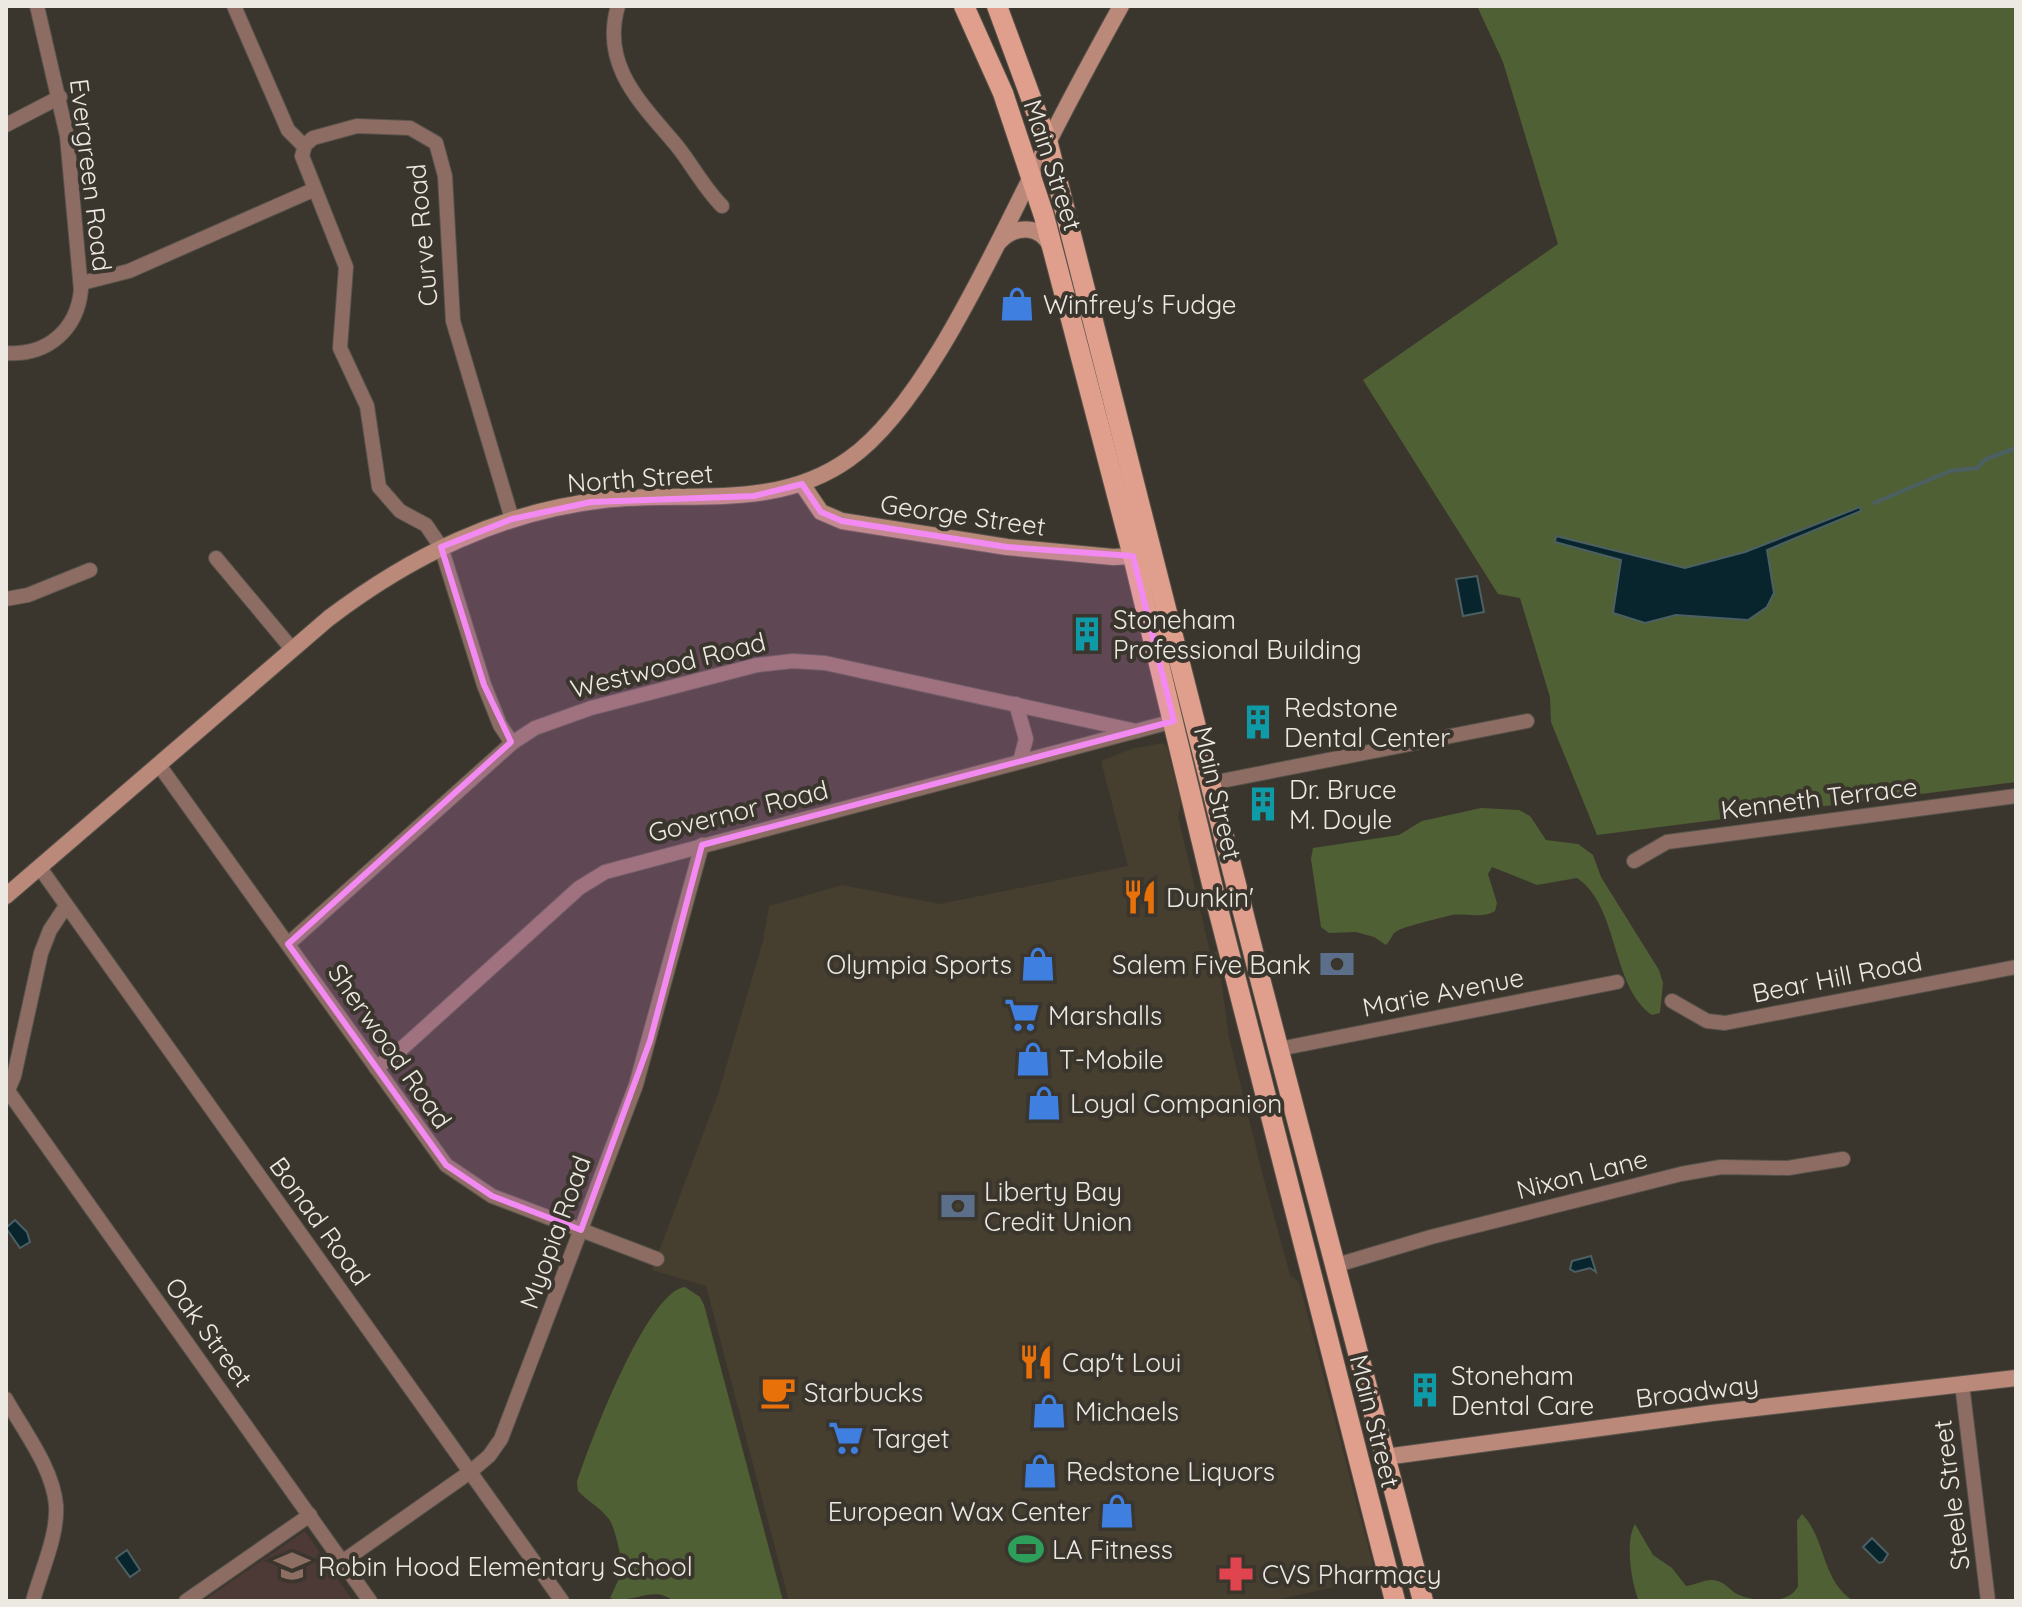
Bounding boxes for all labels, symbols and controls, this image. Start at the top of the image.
street label: Evergreen Road [63,77,119,273]
street label: Main Street [1016,95,1090,235]
street label: Curve Road [399,162,445,308]
shop icon: Winfrey's Fudge [998,285,1036,323]
place label: Winfrey's Fudge [1043,288,1236,321]
street label: North Street [566,456,714,500]
street label: George Street [878,487,1048,543]
place label: Stoneham Professional Building [1113,603,1362,666]
building icon: Stoneham Professional Building [1068,615,1106,653]
street label: Westwood Road [567,625,769,705]
place label: Redstone Dental Center [1284,691,1450,754]
building icon: Redstone Dental Center [1239,703,1277,741]
street label: Main Street [1187,723,1249,863]
street label: Kenneth Terrace [1719,770,1919,826]
street label: Governor Road [645,773,831,849]
place label: Dr. Bruce M. Doyle [1289,773,1397,836]
building icon: Dr. Bruce M. Doyle [1244,785,1282,823]
restaurant icon: Dunkin' [1121,878,1159,916]
place label: Dunkin' [1166,881,1254,914]
street label: Bear Hill Road [1749,944,1925,1010]
shop icon: Olympia Sports [1019,945,1057,983]
bank icon: Salem Five Bank [1318,945,1356,983]
place label: Olympia Sports [826,948,1012,981]
place label: Salem Five Bank [1112,948,1311,981]
street label: Sherwood Road [321,957,459,1135]
street label: Marie Avenue [1360,960,1526,1024]
supermarket icon: Marshalls [1003,996,1041,1034]
place label: Marshalls [1048,999,1162,1032]
shop icon: T-Mobile [1014,1040,1052,1078]
place label: T-Mobile [1059,1043,1164,1076]
shop icon: Loyal Companion [1025,1084,1063,1122]
place label: Loyal Companion [1070,1087,1282,1120]
street label: Nixon Lane [1513,1142,1651,1206]
street label: Bonad Road [262,1150,378,1292]
street label: Myopia Road [512,1151,598,1313]
place label: Liberty Bay Credit Union [984,1175,1132,1238]
bank icon: Liberty Bay Credit Union [939,1187,977,1225]
street label: Oak Street [158,1271,260,1393]
restaurant icon: Cap't Loui [1017,1343,1055,1381]
place label: Cap't Loui [1062,1346,1181,1379]
street label: Main Street [1343,1351,1407,1491]
place label: Stoneham Dental Care [1451,1359,1594,1422]
street label: Broadway [1634,1367,1760,1415]
building icon: Stoneham Dental Care [1406,1371,1444,1409]
cafe icon: Starbucks [759,1373,797,1411]
place label: Starbucks [804,1376,923,1409]
shop icon: Michaels [1030,1392,1068,1430]
place label: Michaels [1075,1395,1179,1428]
street label: Steele Street [1925,1418,1977,1572]
supermarket icon: Target [827,1419,865,1457]
place label: Target [872,1422,950,1455]
shop icon: Redstone Liquors [1021,1452,1059,1490]
place label: Redstone Liquors [1066,1455,1275,1488]
shop icon: European Wax Center [1098,1492,1136,1530]
place label: European Wax Center [828,1495,1091,1528]
sports icon: LA Fitness [1007,1530,1045,1568]
place label: LA Fitness [1052,1533,1173,1566]
school or university icon: Robin Hood Elementary School [273,1547,311,1585]
place label: Robin Hood Elementary School [318,1550,693,1583]
pharmacy icon: CVS Pharmacy [1217,1555,1255,1593]
place label: CVS Pharmacy [1262,1558,1441,1591]

